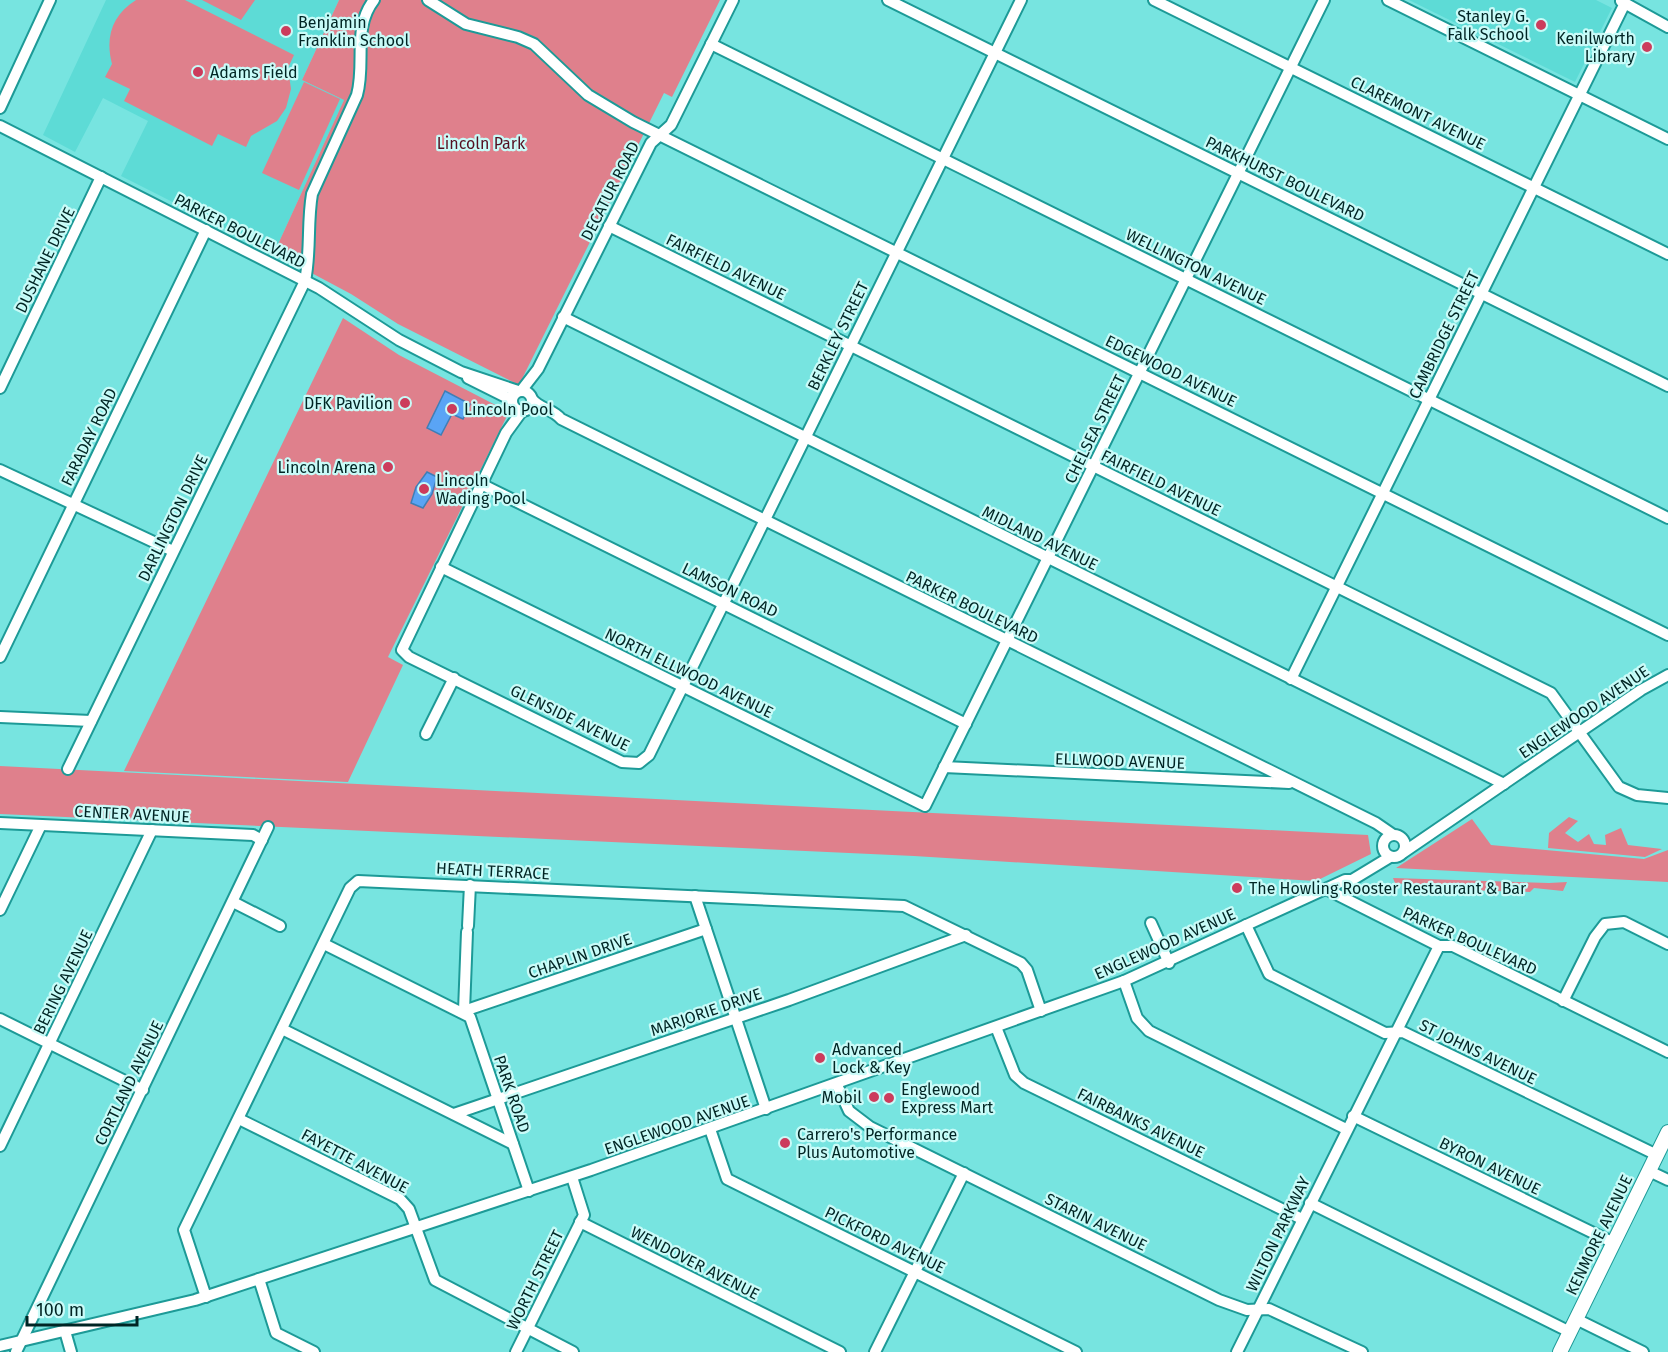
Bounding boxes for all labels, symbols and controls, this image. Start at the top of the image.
place label: Stanley G. Falk School [1447,7,1529,44]
place label: Benjamin Franklin School [298,13,409,50]
marker: Stanley G. Falk School [1534,18,1548,32]
marker: Benjamin Franklin School [279,24,293,38]
place label: Kenilworth Library [1556,29,1635,66]
marker: Kenilworth Library [1640,40,1654,54]
place label: Adams Field [210,63,298,82]
marker: Adams Field [191,65,205,79]
street label: CLAREMONT AVENUE [1347,72,1489,154]
street label: PARKHURST BOULEVARD [1203,132,1367,226]
park label: Lincoln Park [437,134,526,153]
street label: DECATUR ROAD [577,138,643,244]
street label: PARKER BOULEVARD [171,190,309,272]
street label: DUSHANE DRIVE [11,204,79,316]
street label: WELLINGTON AVENUE [1123,225,1269,309]
street label: FAIRFIELD AVENUE [663,230,789,304]
street label: CAMBRIDGE STREET [1405,267,1483,402]
street label: BERKLEY STREET [803,278,873,393]
street label: EDGEWOOD AVENUE [1102,331,1240,411]
street label: CHELSEA STREET [1060,371,1130,486]
street label: FARADAY ROAD [57,385,121,489]
place label: DFK Pavilion [304,394,393,413]
marker: DFK Pavilion [398,396,412,410]
place label: Lincoln Pool [464,400,553,419]
marker: Lincoln Pool [445,402,459,416]
street label: FAIRFIELD AVENUE [1098,446,1224,520]
street label: DARLINGTON DRIVE [134,452,212,584]
place label: Lincoln Arena [278,458,376,477]
marker: Lincoln Arena [381,460,395,474]
place label: Lincoln Wading Pool [436,471,526,508]
marker: Lincoln Wading Pool [417,482,431,496]
street label: MIDLAND AVENUE [979,502,1101,574]
street label: LAMSON ROAD [679,559,781,621]
street label: PARKER BOULEVARD [903,567,1041,647]
street label: NORTH ELLWOOD AVENUE [602,624,776,722]
street label: ENGLEWOOD AVENUE [1515,661,1653,763]
street label: GLENSIDE AVENUE [507,681,633,755]
street label: ELLWOOD AVENUE [1055,749,1185,773]
street label: CENTER AVENUE [74,801,190,827]
street label: HEATH TERRACE [436,859,550,883]
place label: The Howling Rooster Restaurant & Bar [1249,879,1527,898]
marker: The Howling Rooster Restaurant & Bar [1230,881,1244,895]
street label: PARKER BOULEVARD [1400,903,1540,979]
street label: ENGLEWOOD AVENUE [1091,904,1239,984]
street label: BERING AVENUE [29,926,97,1038]
street label: CHAPLIN DRIVE [526,929,634,983]
street label: MARJORIE DRIVE [648,984,764,1040]
street label: ST JOHNS AVENUE [1416,1015,1540,1089]
street label: CORTLAND AVENUE [91,1018,167,1148]
place label: Advanced Lock & Key [832,1040,911,1077]
marker: Advanced Lock & Key [813,1051,827,1065]
street label: PARK ROAD [490,1053,534,1135]
place label: Englewood Express Mart [901,1080,994,1117]
street label: FAIRBANKS AVENUE [1074,1084,1208,1162]
place label: Mobil [822,1088,862,1107]
marker: Mobil [867,1090,881,1104]
street label: ENGLEWOOD AVENUE [602,1091,752,1159]
marker: Englewood Express Mart [882,1091,896,1105]
street label: FAYETTE AVENUE [298,1125,412,1197]
place label: Carrero's Performance Plus Automotive [797,1125,957,1162]
street label: BYRON AVENUE [1436,1133,1544,1199]
marker: Carrero's Performance Plus Automotive [778,1136,792,1150]
street label: KENMORE AVENUE [1562,1172,1636,1298]
street label: WILTON PARKWAY [1242,1173,1314,1295]
street label: STARIN AVENUE [1042,1189,1150,1255]
street label: PICKFORD AVENUE [822,1203,948,1277]
street label: WENDOVER AVENUE [627,1222,763,1304]
street label: WORTH STREET [503,1226,568,1333]
scale bar [27,1289,136,1327]
text: 100 m [36,1299,84,1321]

